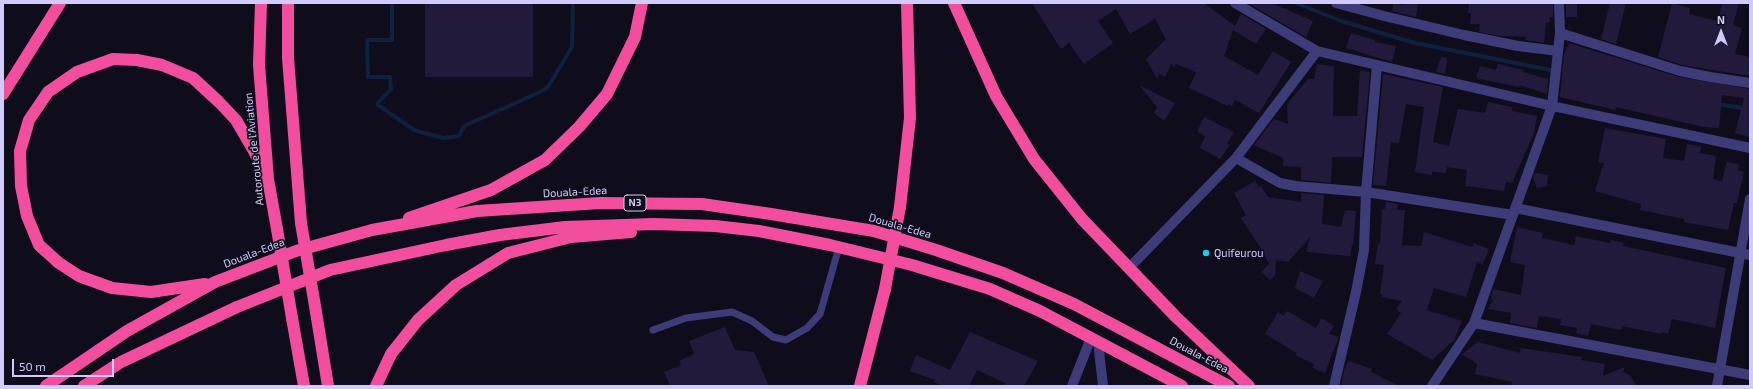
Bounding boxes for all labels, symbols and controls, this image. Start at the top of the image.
north arrow [1701,12,1741,52]
text: N [1717,13,1725,26]
street label: Autoroute de l'Aviation [242,92,266,206]
street label: Douala-Edea [542,184,608,200]
road number: N3 [624,195,646,211]
street label: Douala-Edea [867,211,933,241]
street label: Douala-Edea [222,235,286,271]
place label: Quifeurou [1214,246,1263,260]
marker: Quifeurou [1201,248,1211,258]
street label: Douala-Edea [1167,334,1231,376]
scale bar [14,351,116,377]
text: 50 m [19,359,46,373]

